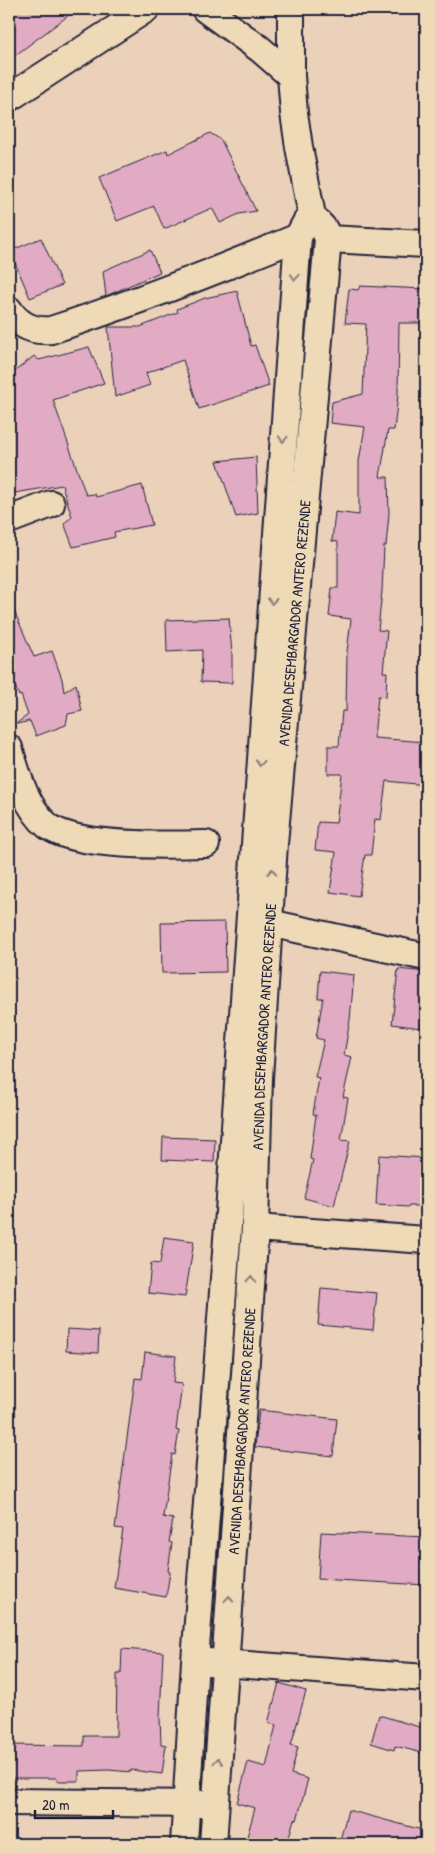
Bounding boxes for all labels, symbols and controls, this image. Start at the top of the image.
one-way arrow [289,273,300,281]
one-way arrow [278,435,289,443]
street label: AVENIDA DESEMBARGADOR ANTERO REZENDE [272,498,315,747]
one-way arrow [266,597,277,605]
one-way arrow [255,759,266,767]
one-way arrow [267,868,278,876]
street label: AVENIDA DESEMBARGADOR ANTERO REZENDE [247,902,281,1150]
one-way arrow [246,1275,257,1283]
street label: AVENIDA DESEMBARGADOR ANTERO REZENDE [222,1307,260,1555]
one-way arrow [224,1594,235,1602]
one-way arrow [213,1756,224,1764]
scale bar [35,1788,112,1820]
text: 20 m [42,1794,69,1815]

